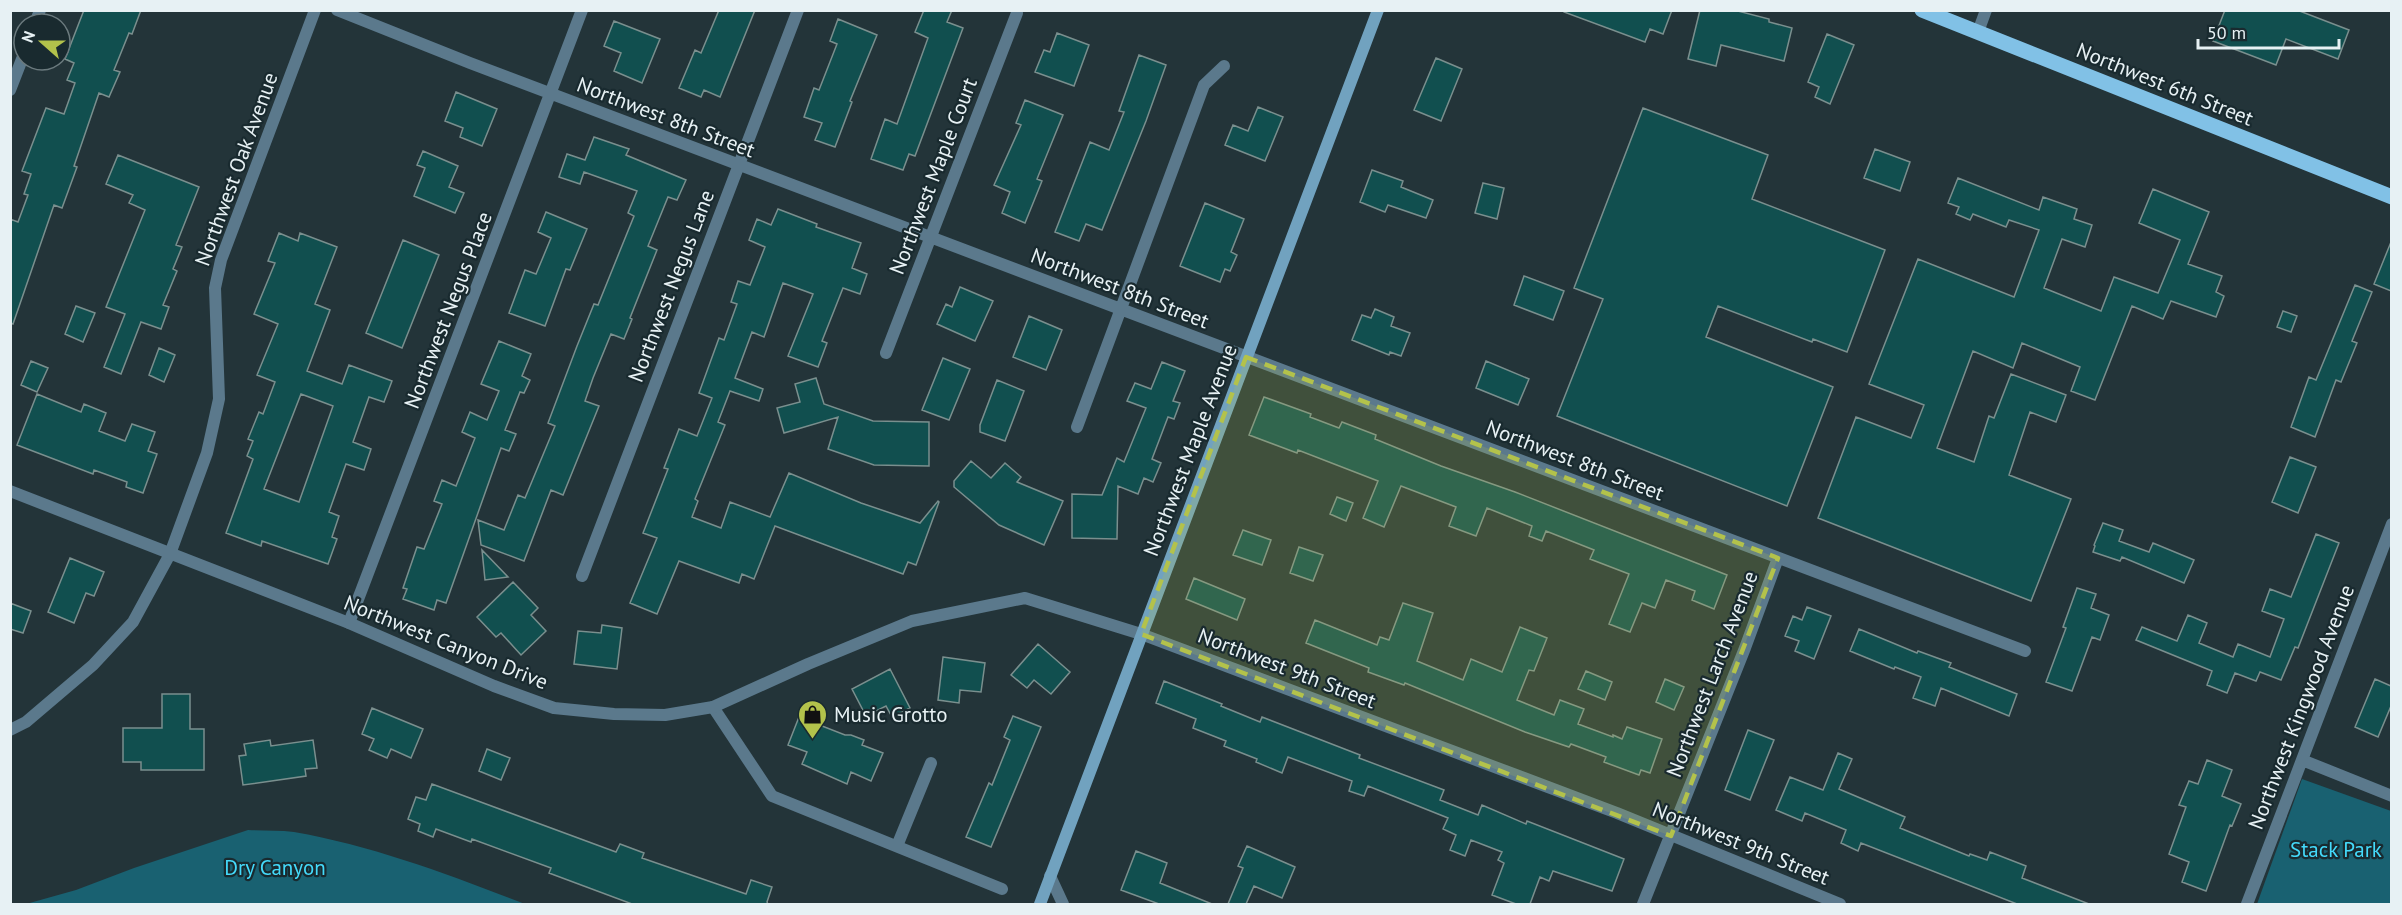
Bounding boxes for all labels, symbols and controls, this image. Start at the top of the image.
north arrow [12,12,72,72]
scale bar [2198,12,2339,50]
text: 50 m [2207,21,2246,44]
text: N [17,28,39,45]
street label: Northwest 6th Street [2073,36,2257,132]
street label: Northwest Oak Avenue [188,69,284,269]
street label: Northwest 8th Street [573,71,759,163]
street label: Northwest Maple Court [883,74,983,278]
street label: Northwest Negus Lane [622,186,720,386]
street label: Northwest Negus Place [398,208,498,412]
street label: Northwest 8th Street [1027,242,1213,334]
street label: Northwest Maple Avenue [1137,340,1243,560]
street label: Northwest 8th Street [1482,414,1668,506]
street label: Northwest Larch Avenue [1660,567,1764,781]
street label: Northwest Kingwood Avenue [2242,581,2360,833]
street label: Northwest Canyon Drive [340,589,552,695]
street label: Northwest 9th Street [1194,622,1380,714]
shop icon: Music Grotto [797,698,829,740]
place label: Music Grotto [834,701,947,728]
street label: Northwest 9th Street [1649,795,1833,891]
park label: Stack Park [2290,836,2382,863]
park label: Dry Canyon [224,854,326,881]

